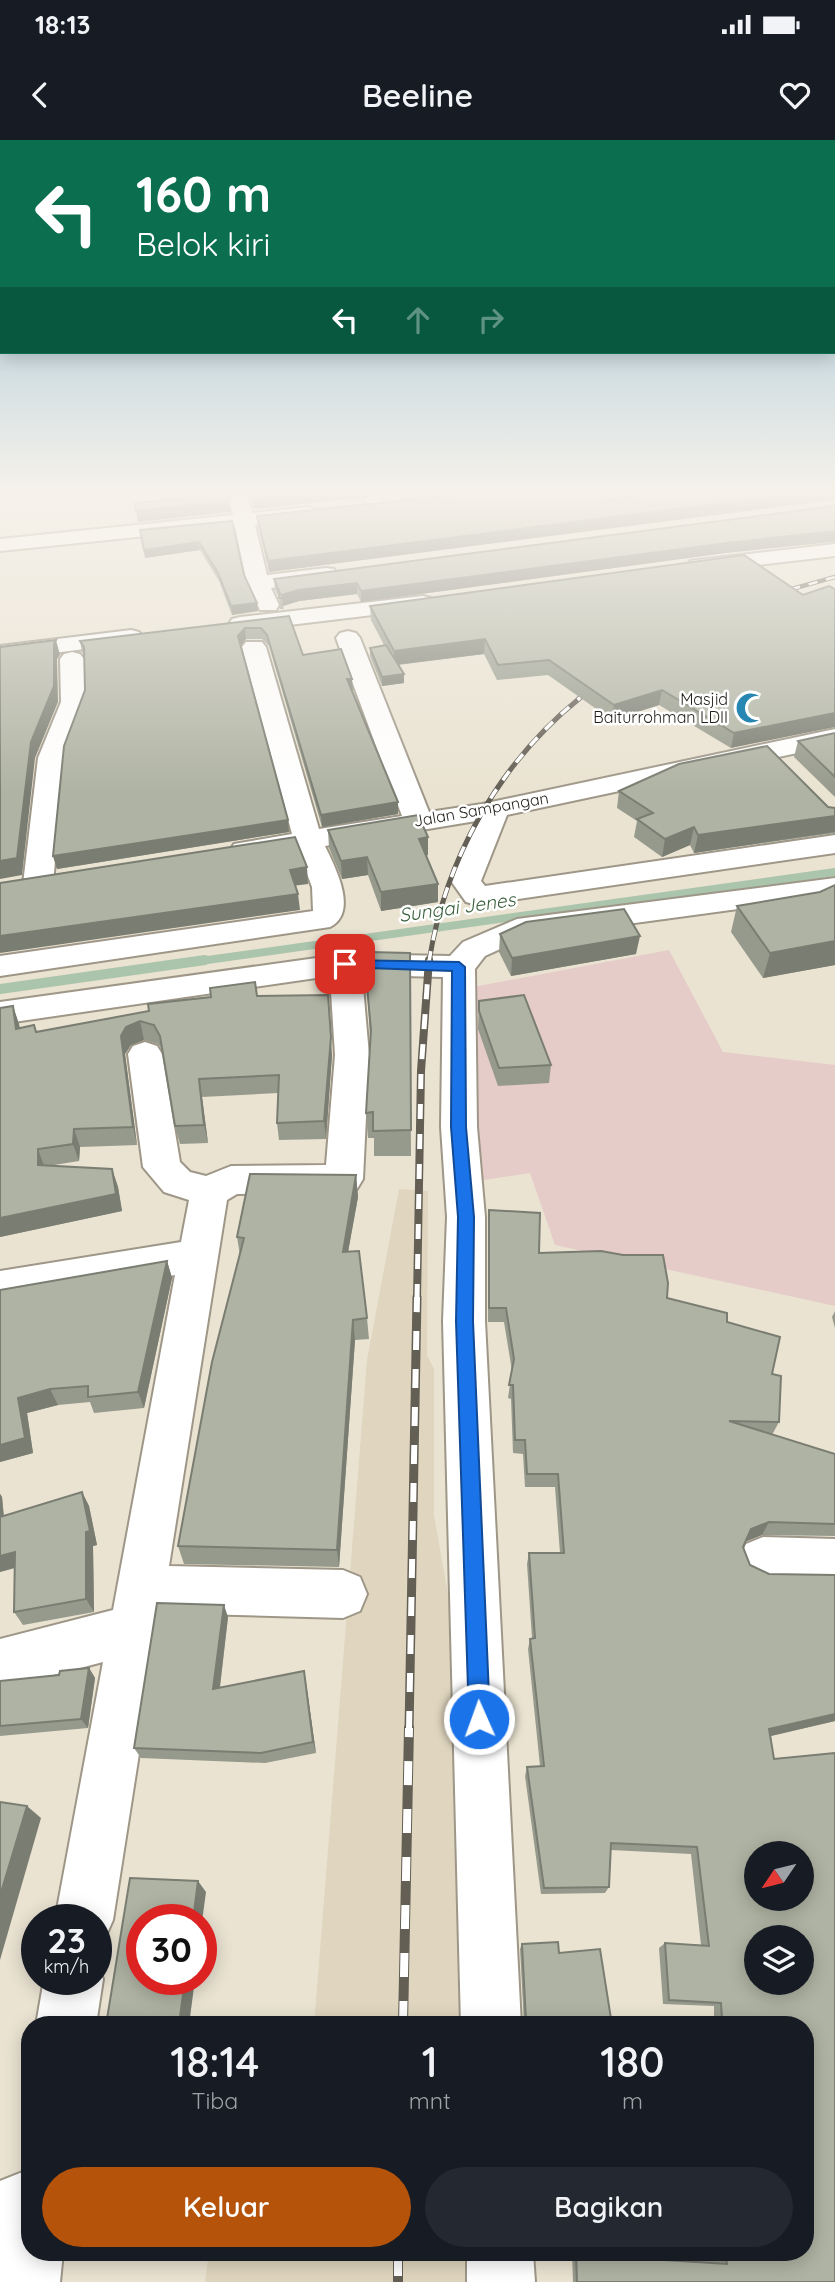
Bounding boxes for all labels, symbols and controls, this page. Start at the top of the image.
text: 18:13 [35,8,91,41]
text: Beeline [362,75,473,115]
icon: back [21,76,59,114]
icon: heart [776,76,814,114]
text: 160 m [136,163,271,224]
icon: left [21,168,112,259]
text: Belok kiri [136,224,270,264]
icon: left [326,301,364,339]
icon: ahead [399,301,437,339]
icon: right [472,301,510,339]
place label: Masjid Baiturrohman LDII [593,689,728,727]
mosque icon: Masjid Baiturrohman LDII [734,691,768,725]
street label: Jalan Sampangan [412,787,550,831]
water label: Sungai Jenes [397,887,518,927]
pin [315,934,375,994]
icon: arrive [326,945,364,983]
position arrow [442,1682,516,1756]
north arrow [744,1841,814,1911]
map controls [744,1841,814,1995]
speed limit sign: 30 [126,1904,217,1995]
text: 23 [47,1918,86,1962]
button: layers [744,1925,814,1995]
text: km/h [44,1955,89,1978]
text: 18:14 [170,2035,259,2088]
text: 1 [422,2035,438,2088]
text: 180 [600,2035,665,2088]
text: Tiba [191,2086,238,2115]
text: mnt [409,2086,451,2115]
text: m [622,2086,643,2115]
button: Keluar [42,2167,411,2247]
button: Bagikan [425,2167,793,2247]

